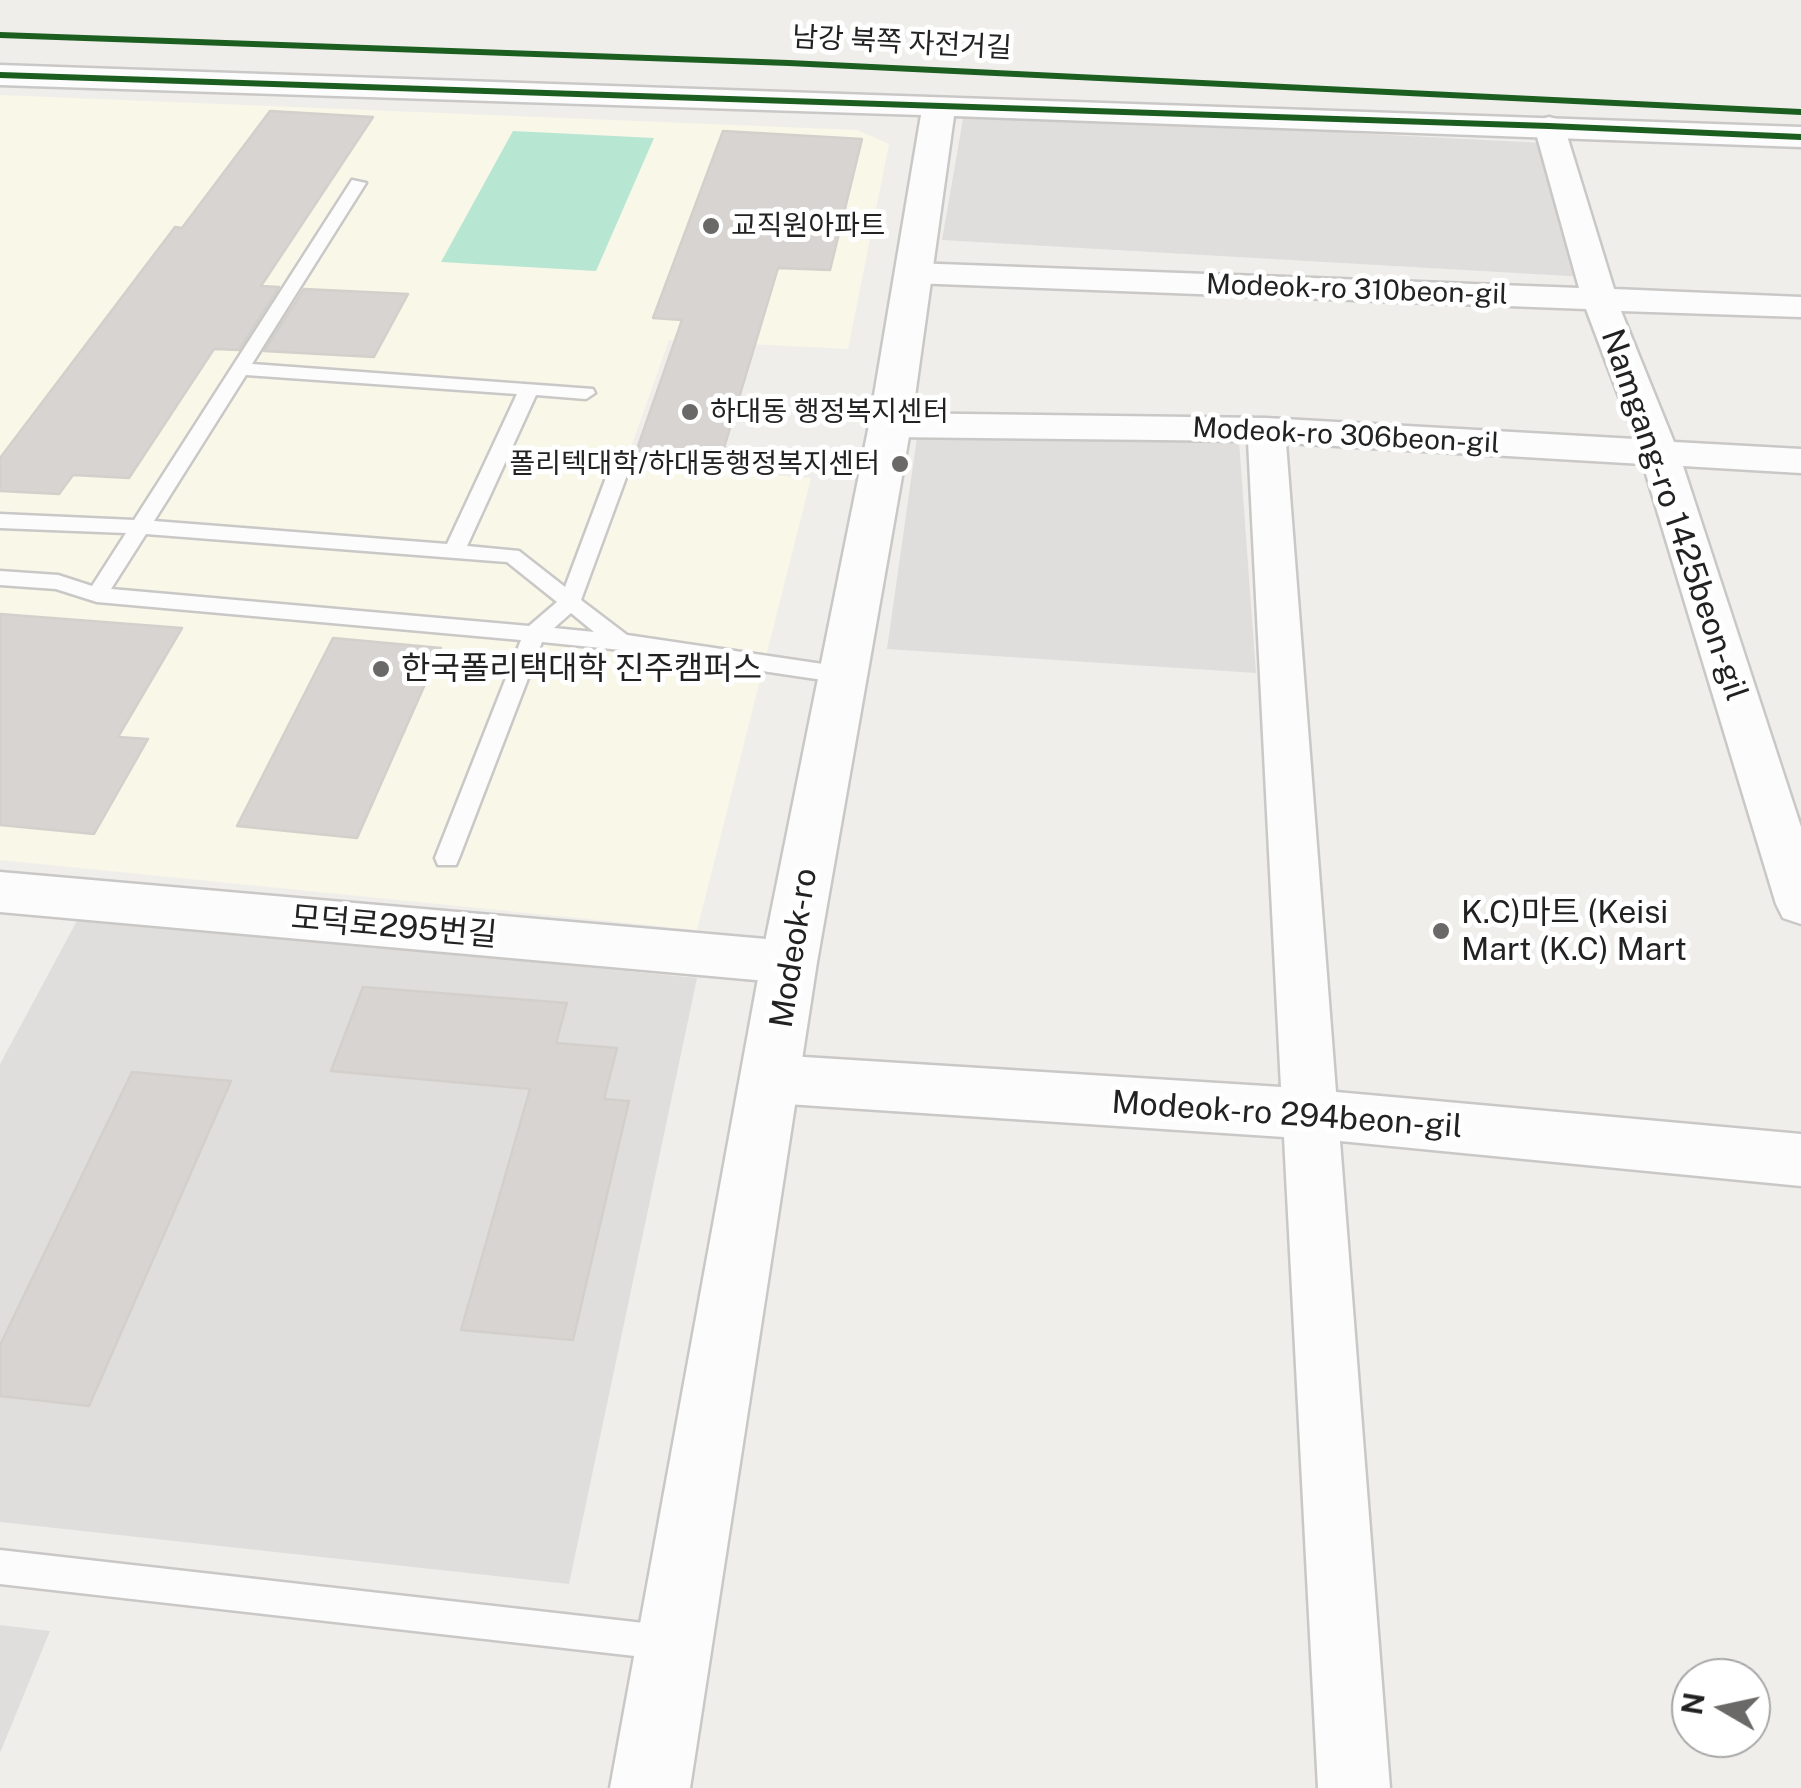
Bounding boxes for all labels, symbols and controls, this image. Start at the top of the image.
street label: 남강 북쪽 자전거길 [791,20,1013,66]
place label: 교직원아파트 [731,209,886,243]
marker: 교직원아파트 [700,215,722,237]
street label: Modeok-ro 310beon-gil [1206,268,1508,312]
street label: Namgang-ro 1425beon-gil [1592,324,1756,706]
place label: 하대동 행정복지센터 [710,395,949,429]
marker: 하대동 행정복지센터 [679,401,701,423]
street label: Modeok-ro 306beon-gil [1192,411,1500,461]
place label: 폴리텍대학/하대동행정복지센터 [510,447,880,481]
marker: 폴리텍대학/하대동행정복지센터 [889,453,911,475]
place label: 한국폴리택대학 진주캠퍼스 [401,650,762,688]
marker: 한국폴리택대학 진주캠퍼스 [370,658,392,680]
street label: Modeok-ro [762,866,826,1030]
place label: K.C)마트 (Keisi Mart (K.C) Mart [1461,894,1687,969]
street label: 모덕로295번길 [289,899,499,955]
marker: K.C)마트 (Keisi Mart (K.C) Mart [1430,920,1452,942]
street label: Modeok-ro 294beon-gil [1110,1084,1464,1146]
north arrow [1671,1658,1771,1758]
text: N [1675,1690,1711,1717]

